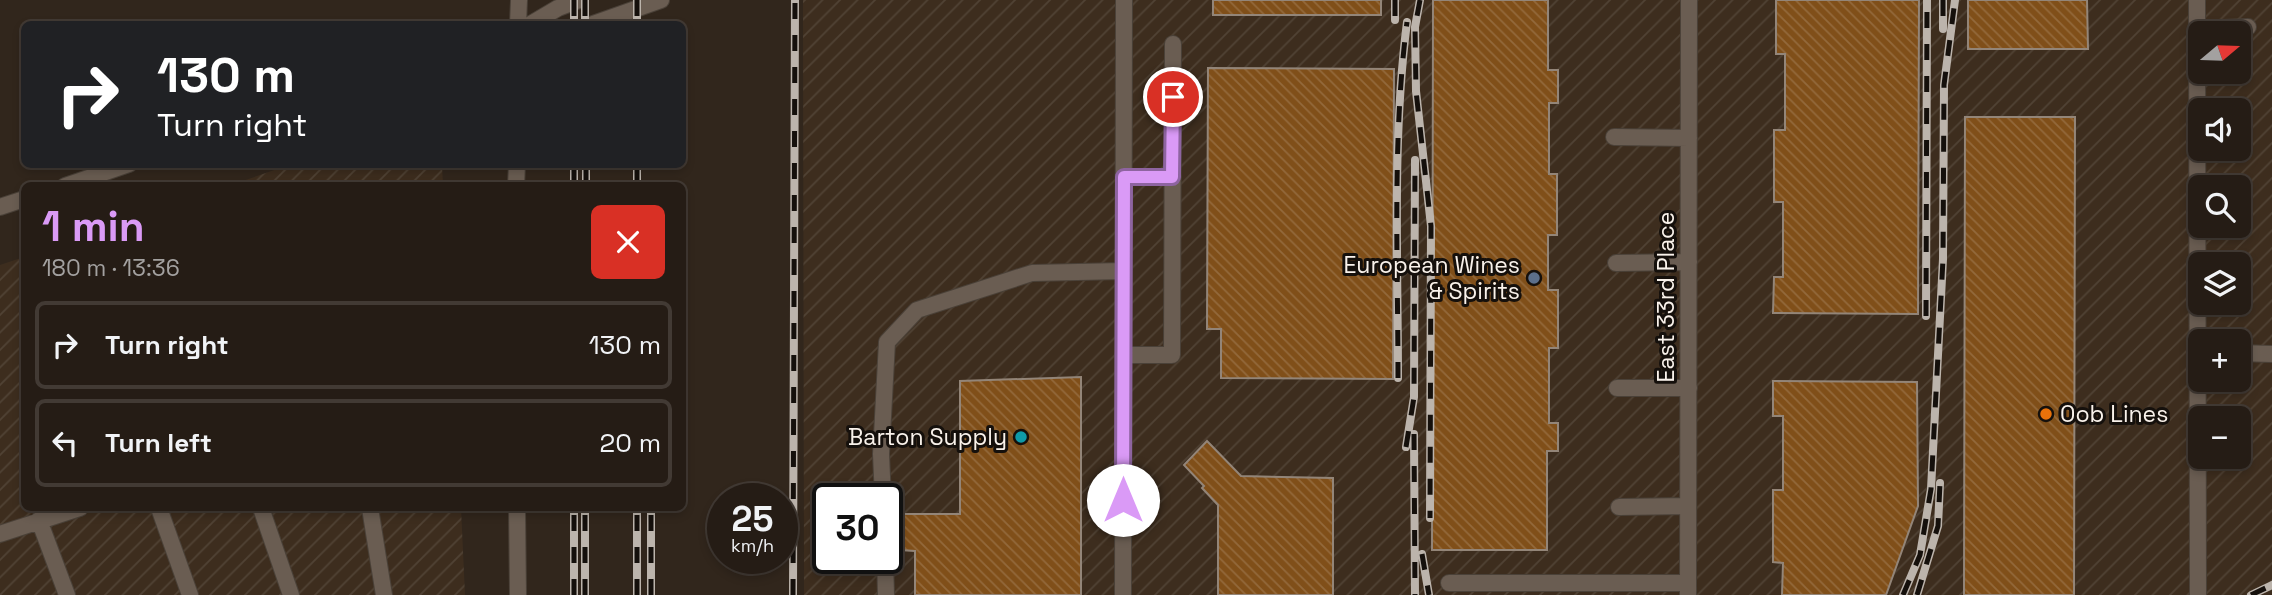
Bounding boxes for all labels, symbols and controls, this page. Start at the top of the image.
north arrow [2188,21,2250,84]
map controls [2188,21,2251,469]
text: 130 m [157,44,295,106]
icon: right [42,49,133,140]
pin [1143,67,1203,127]
icon: arrive [1154,78,1192,116]
button: sound [2188,98,2251,161]
text: Turn right [157,105,307,145]
button: search [2188,175,2251,238]
text: 1 min [42,200,145,253]
button: close [591,205,665,279]
street label: East 33rd Place [1651,212,1681,382]
place label: European Wines & Spirits [1343,250,1520,306]
button: layers [2188,252,2251,315]
text: 180 m · 13:36 [42,253,180,283]
marker: European Wines & Spirits [1526,270,1542,286]
icon: right [46,326,84,364]
text: Turn right [105,328,229,362]
text: 130 m [589,328,661,362]
button: + [2188,329,2251,392]
place label: Oob Lines [2060,399,2168,429]
marker: Oob Lines [2038,406,2054,422]
button: − [2188,406,2251,469]
place label: Barton Supply [848,422,1007,452]
icon: left [46,424,84,462]
text: Turn left [105,426,212,460]
text: 20 m [600,426,661,460]
marker: Barton Supply [1013,429,1029,445]
position arrow [1086,463,1160,537]
speed limit sign: 30 [812,483,903,574]
text: 25 [732,497,773,541]
text: km/h [731,534,774,557]

